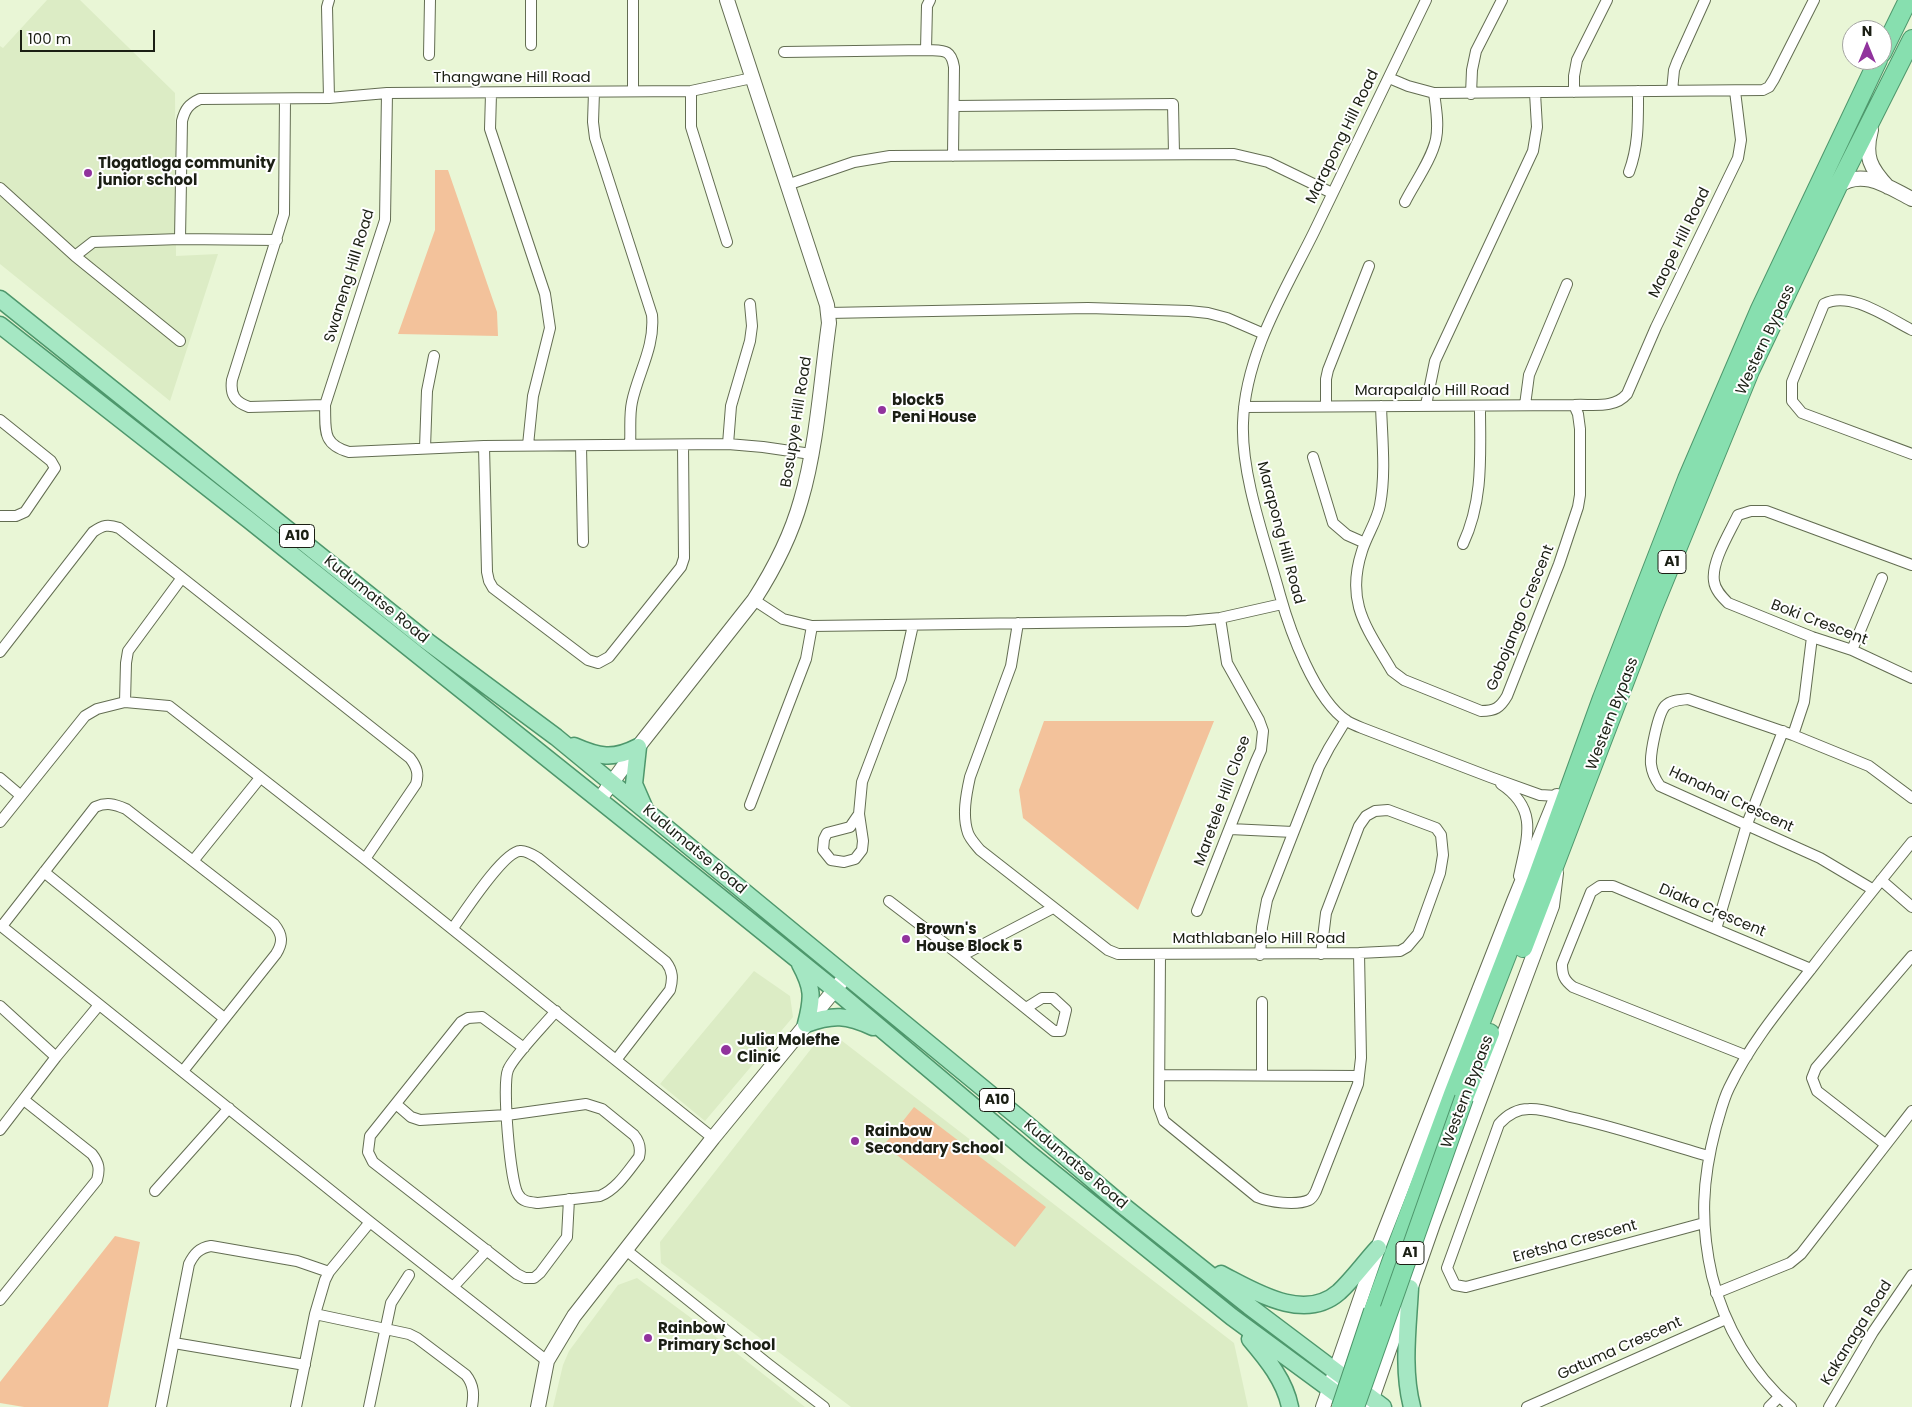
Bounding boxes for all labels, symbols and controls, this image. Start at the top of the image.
scale bar [22,20,158,52]
north arrow [1842,20,1892,70]
text: N [1862,21,1872,41]
text: 100 m [28,28,71,49]
street label: Marapong Hill Road [1303,67,1383,207]
street label: Thangwane Hill Road [433,69,591,87]
place label: Tlogatloga community junior school [98,155,275,190]
marker: Tlogatloga community junior school [82,167,94,179]
street label: Maope Hill Road [1645,185,1715,301]
street label: Swaneng Hill Road [321,207,379,345]
street label: Western Bypass [1733,282,1799,398]
street label: Bosupye Hill Road [778,355,816,489]
street label: Marapalalo Hill Road [1355,382,1509,400]
place label: block5 Peni House [892,392,977,427]
marker: block5 Peni House [876,404,888,416]
street label: Marapong Hill Road [1252,460,1308,606]
road number: A10 [280,524,314,548]
street label: Gobojango Crescent [1483,542,1559,694]
road number: A1 [1658,550,1686,574]
street label: Kudumatse Road [320,552,432,648]
street label: Boki Crescent [1768,596,1870,650]
street label: Western Bypass [1583,655,1643,773]
street label: Maretele Hill Close [1191,733,1255,869]
street label: Hanahai Crescent [1666,763,1796,837]
street label: Kudumatse Road [639,801,749,899]
street label: Diaka Crescent [1656,880,1768,942]
place label: Brown's House Block 5 [916,921,1023,956]
street label: Mathlabanelo Hill Road [1173,930,1345,948]
marker: Brown's House Block 5 [900,933,912,945]
place label: Julia Molefhe Clinic [737,1032,840,1067]
street label: Western Bypass [1438,1033,1498,1151]
marker: Julia Molefhe Clinic [719,1043,733,1057]
road number: A10 [980,1088,1014,1112]
street label: Kudumatse Road [1020,1116,1130,1214]
place label: Rainbow Secondary School [865,1123,1004,1158]
marker: Rainbow Secondary School [849,1135,861,1147]
street label: Eretsha Crescent [1511,1217,1639,1267]
road number: A1 [1396,1242,1424,1264]
street label: Kakanaga Road [1818,1277,1896,1389]
street label: Gatuma Crescent [1555,1313,1685,1385]
place label: Rainbow Primary School [658,1320,775,1355]
marker: Rainbow Primary School [642,1332,654,1344]

